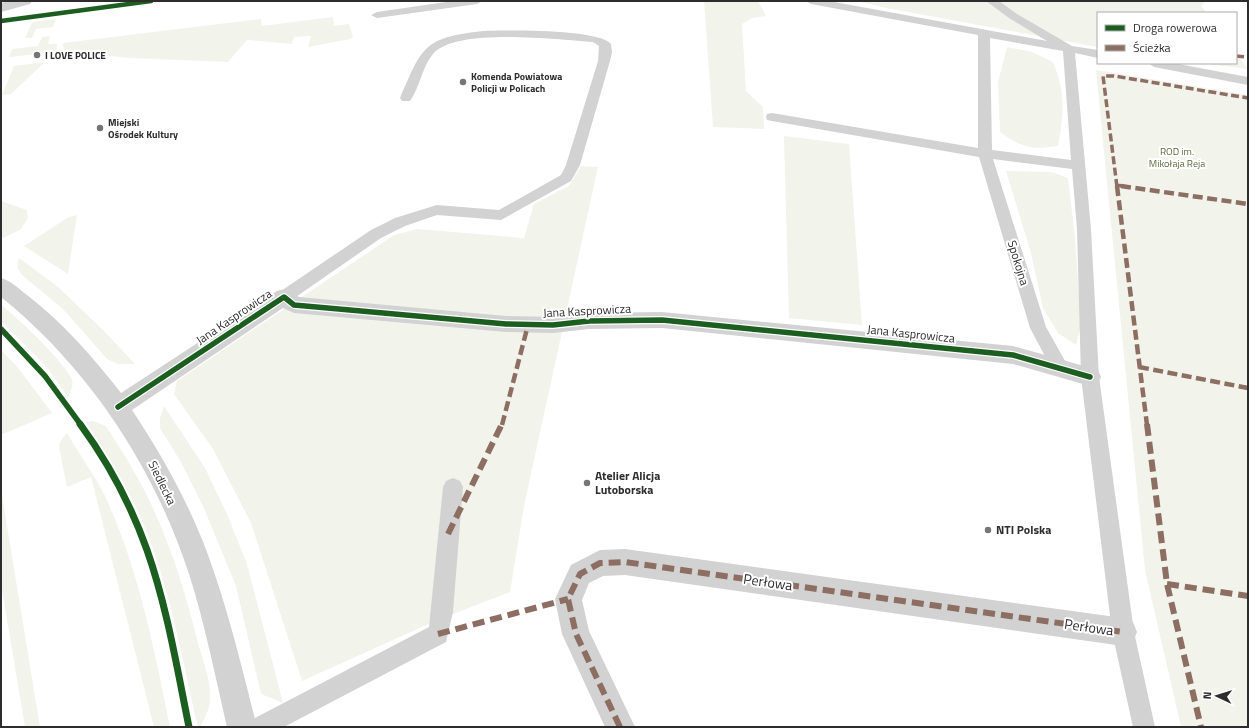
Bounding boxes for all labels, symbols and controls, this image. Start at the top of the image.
legend [1097,12,1237,64]
text: Droga rowerowa [1133,18,1217,37]
text: Ścieżka [1133,38,1171,57]
place label: I LOVE POLICE [45,48,106,63]
marker: I LOVE POLICE [32,50,42,60]
place label: Komenda Powiatowa Policji w Policach [471,69,562,96]
marker: Komenda Powiatowa Policji w Policach [458,77,468,87]
place label: Miejski Ośrodek Kultury [108,115,178,142]
marker: Miejski Ośrodek Kultury [95,123,105,133]
park label: ROD im. Mikołaja Reja [1149,144,1205,171]
street label: Spokojna [1003,238,1034,288]
street label: Jana Kasprowicza [192,284,276,349]
street label: Jana Kasprowicza [542,299,631,322]
street label: Jana Kasprowicza [866,319,956,348]
street label: Siedlecka [144,457,181,508]
place label: Atelier Alicja Lutoborska [595,466,660,499]
marker: Atelier Alicja Lutoborska [582,478,592,488]
place label: NTI Polska [996,520,1051,539]
marker: NTI Polska [983,525,993,535]
street label: Perłowa [742,568,794,595]
street label: Perłowa [1063,613,1115,640]
north arrow [1197,676,1237,716]
text: N [1199,691,1215,700]

